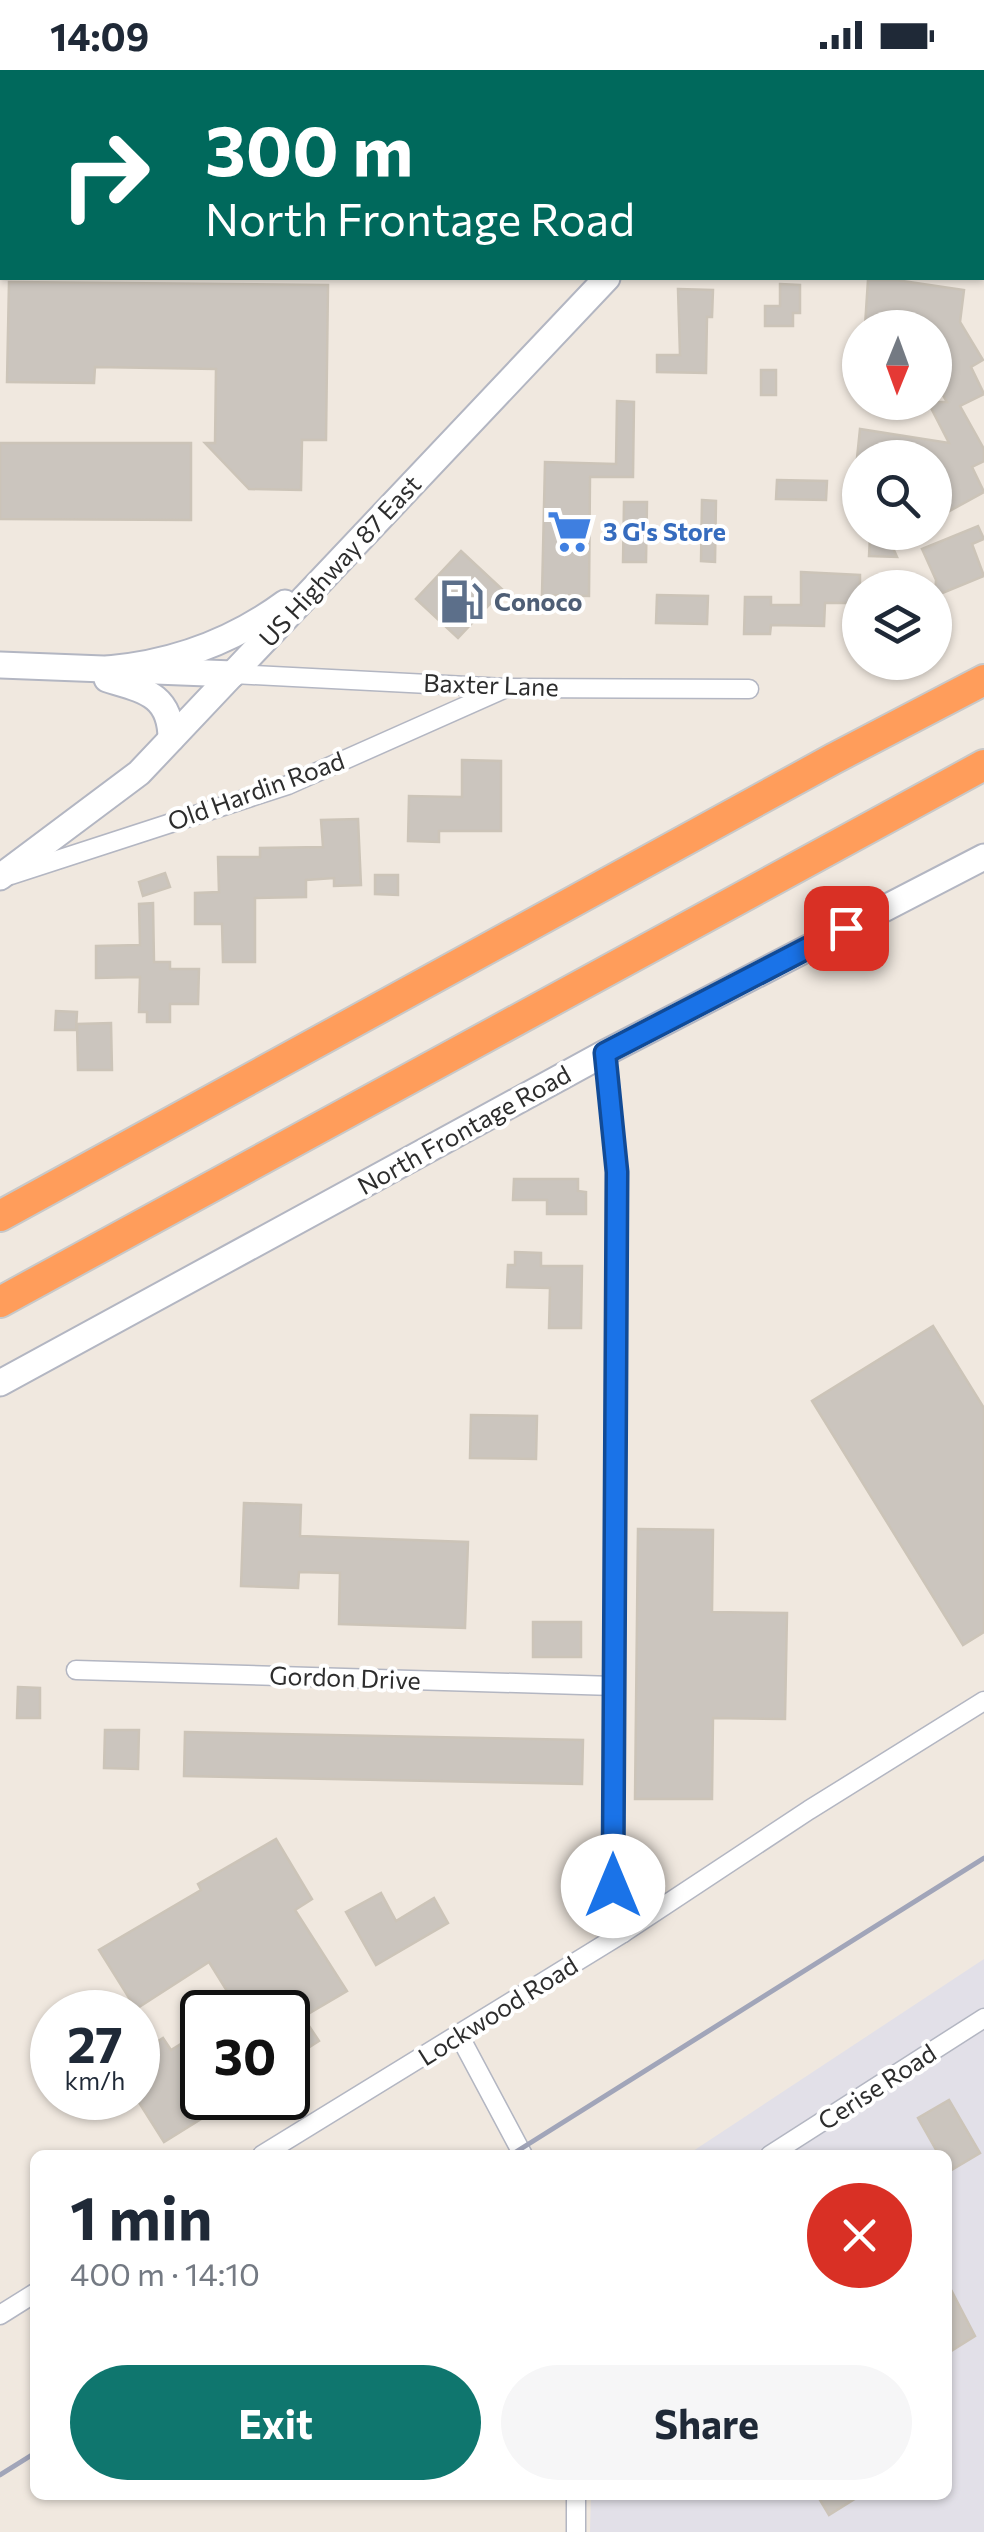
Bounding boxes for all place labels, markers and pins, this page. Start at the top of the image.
supermarket icon: 3 G's Store [546,508,594,556]
place label: 3 G's Store [603,516,726,546]
fuel station icon: Conoco [437,578,485,626]
place label: Conoco [494,586,583,616]
pin [804,886,889,971]

